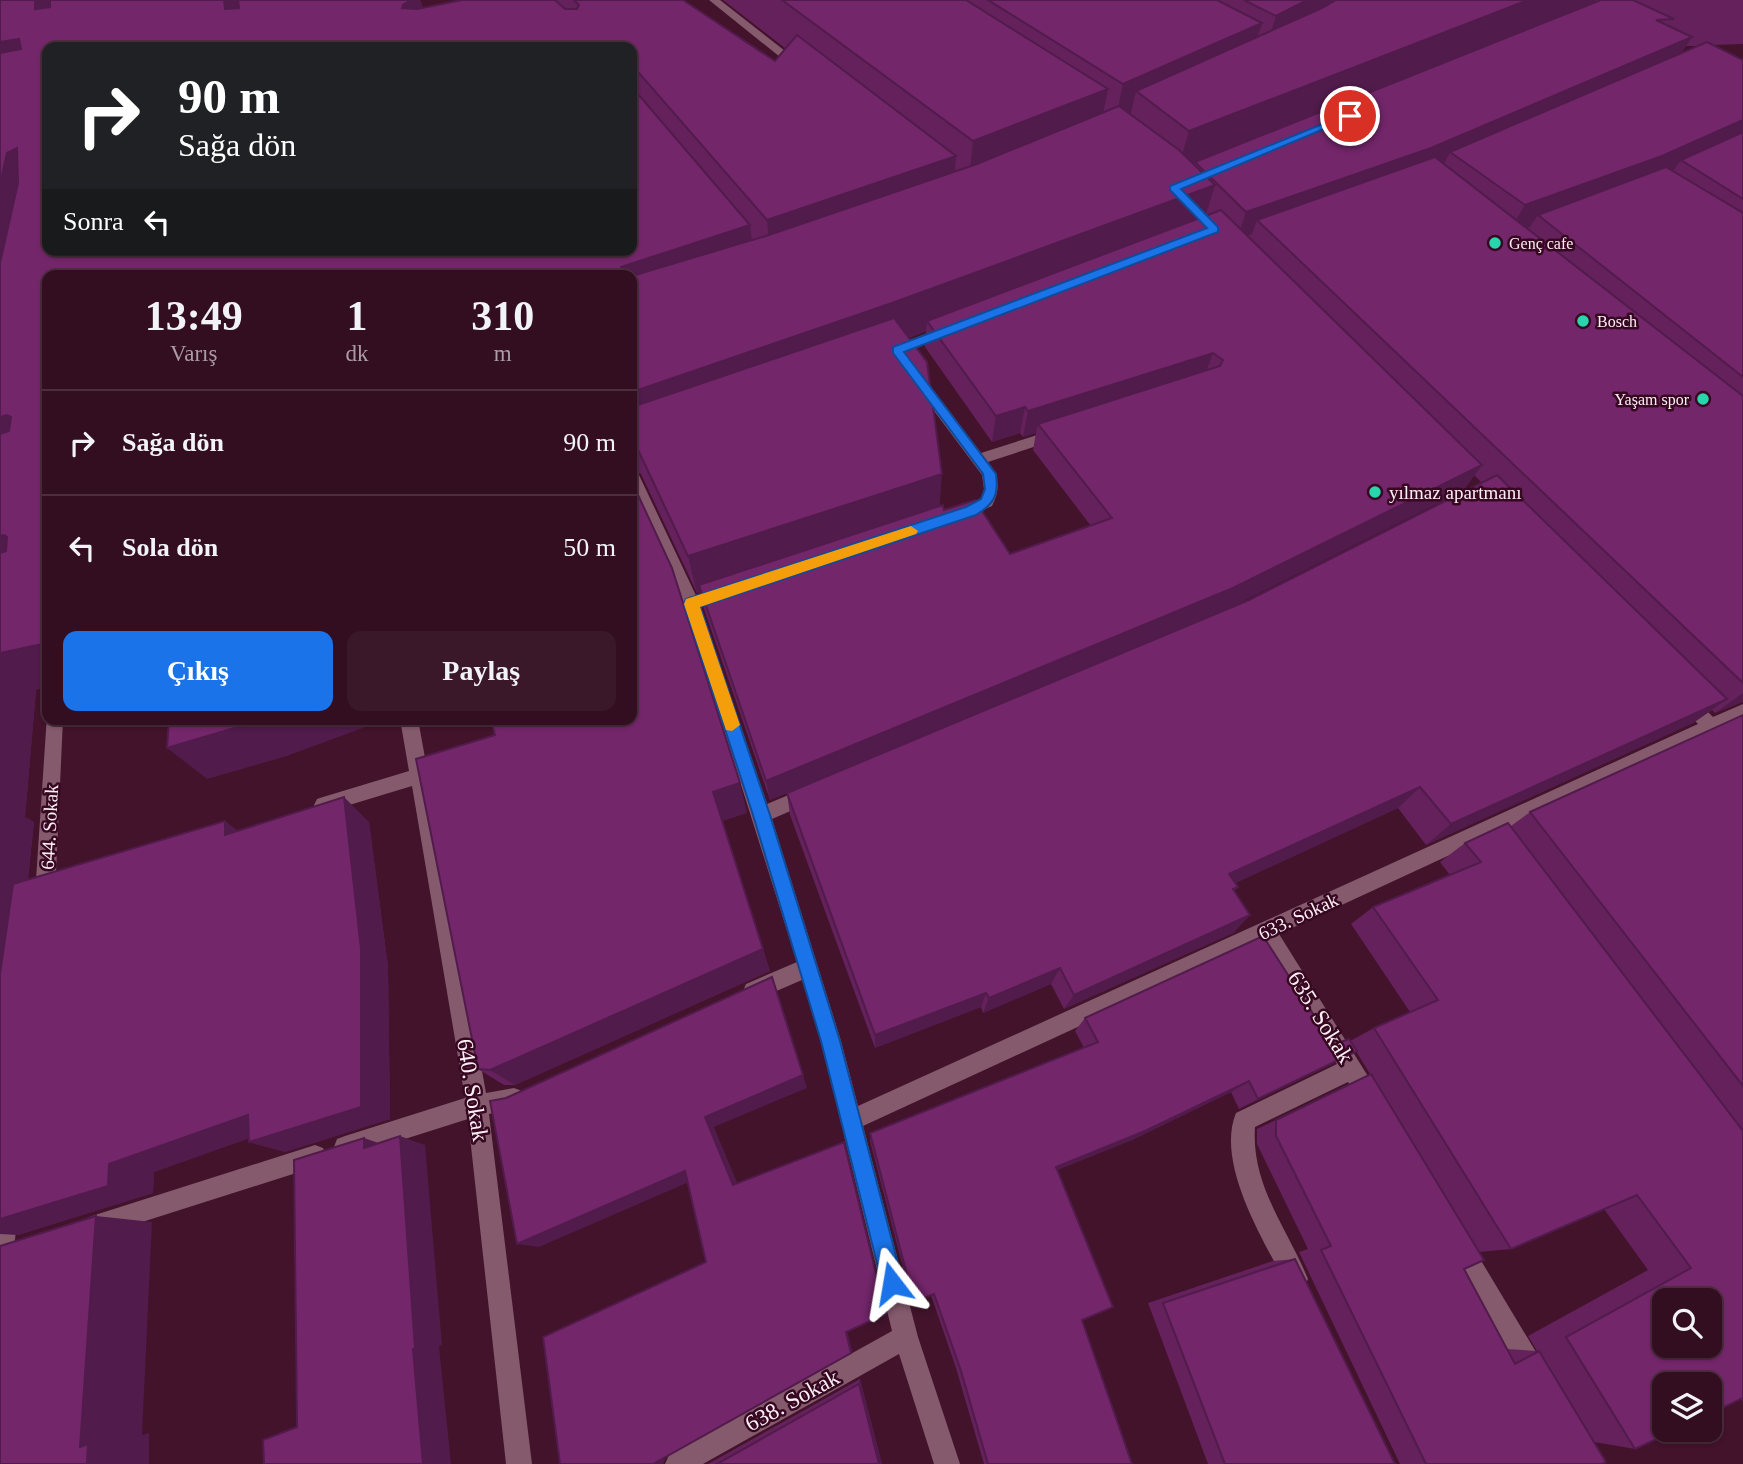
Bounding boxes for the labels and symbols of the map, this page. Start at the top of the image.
pin [1320,86,1380,146]
marker: Genç cafe [1487,235,1503,251]
place label: Genç cafe [1509,235,1573,253]
marker: Bosch [1575,313,1591,329]
place label: Bosch [1597,313,1637,330]
place label: Yaşam spor [1615,391,1690,409]
marker: Yaşam spor [1695,391,1711,407]
place label: yılmaz apartmanı [1389,482,1521,503]
marker: yılmaz apartmanı [1367,484,1383,500]
street label: 644. Sokak [37,783,62,870]
street label: 633. Sokak [1255,889,1342,944]
street label: 635. Sokak [1283,967,1359,1068]
street label: 640. Sokak [452,1037,493,1144]
position arrow [855,1246,929,1320]
street label: 638. Sokak [741,1364,844,1436]

